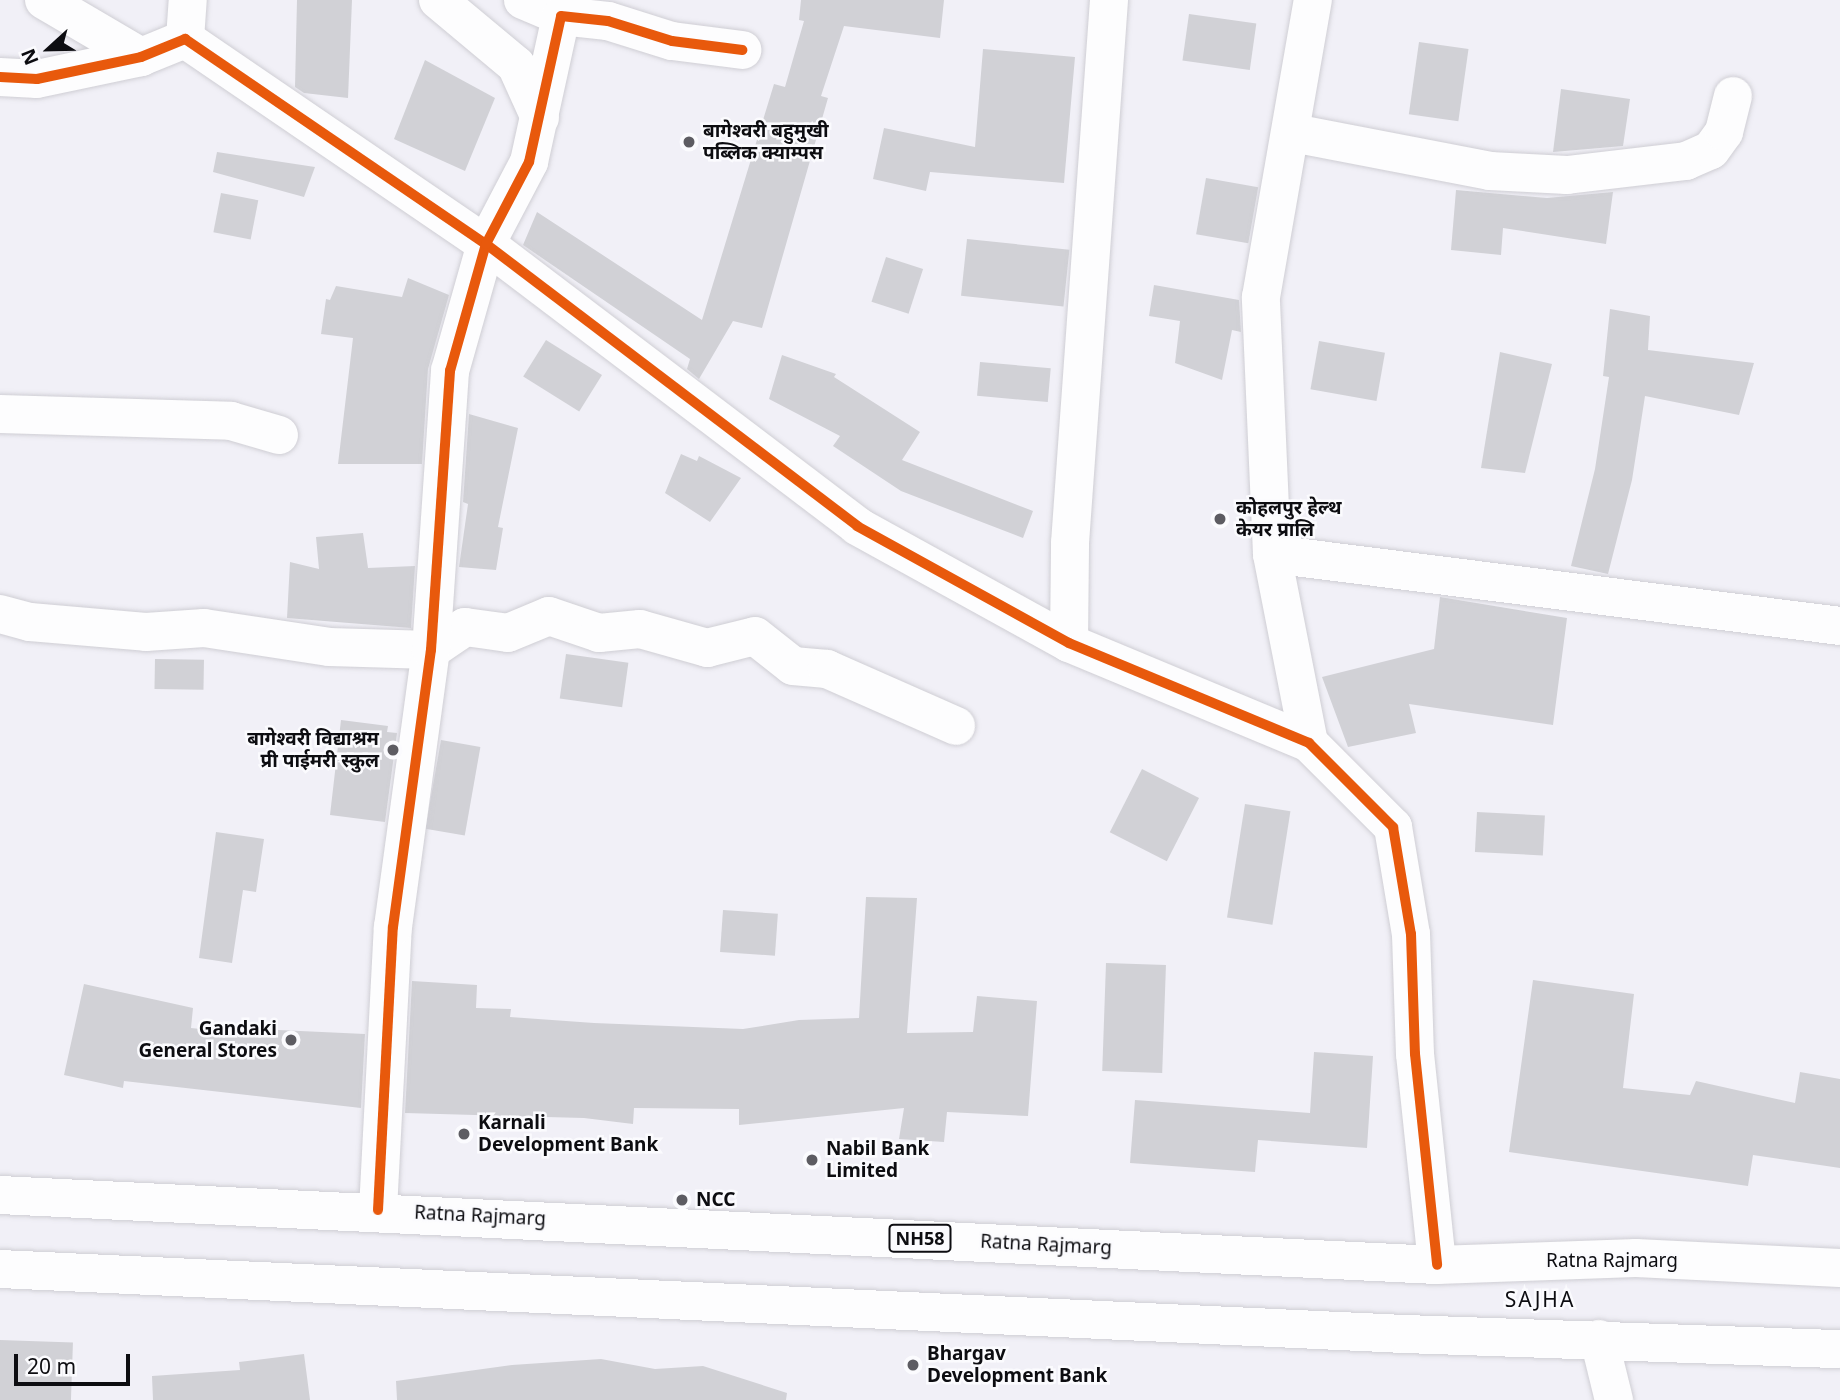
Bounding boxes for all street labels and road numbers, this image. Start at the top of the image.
street label: Ratna Rajmarg [414,1201,546,1231]
road number: NH58 [888,1224,951,1252]
street label: Ratna Rajmarg [980,1230,1112,1260]
street label: Ratna Rajmarg [1546,1250,1678,1272]

